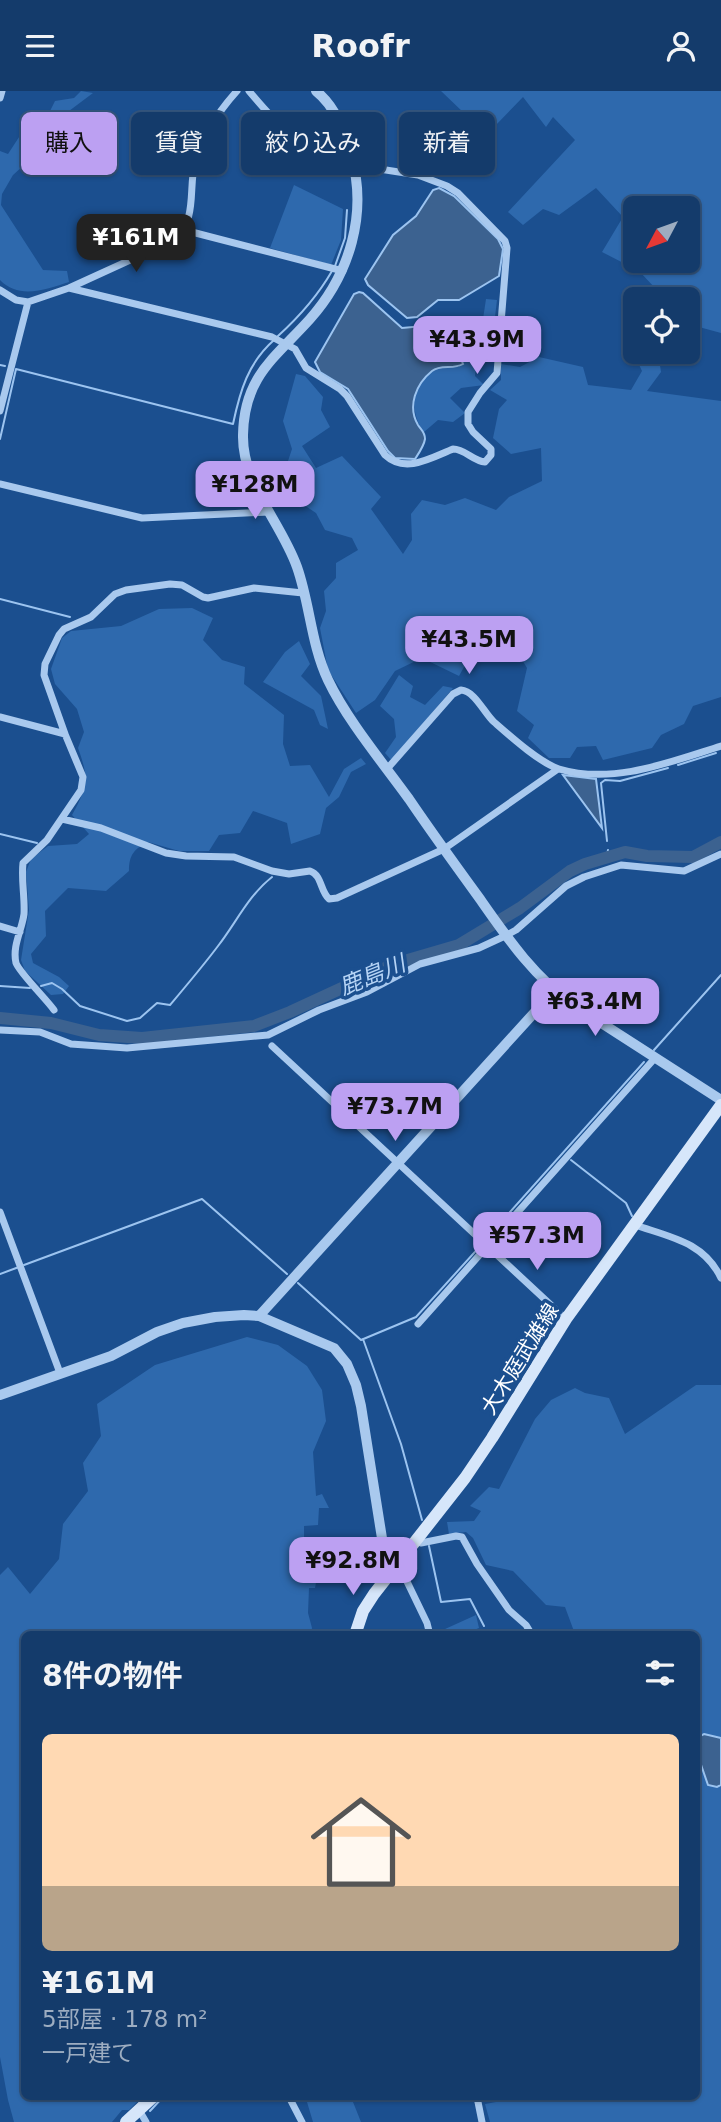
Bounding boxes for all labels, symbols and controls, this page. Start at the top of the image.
icon: menu [21,27,59,65]
text: Roofr [311,27,410,65]
icon: person [662,27,700,65]
chip: 購入 [21,112,117,175]
chip: 賃貸 [131,112,227,175]
chip: 絞り込み [241,112,385,175]
chip: 新着 [399,112,495,175]
north arrow [623,196,700,273]
map controls [623,196,700,364]
pin: ¥161M [87,215,185,274]
text: ¥161M [93,224,179,250]
button: locate [623,287,700,364]
pin: ¥43.9M [420,317,534,376]
text: ¥43.9M [429,326,525,352]
pin: ¥128M [206,461,304,521]
text: ¥128M [212,471,298,497]
pin: ¥43.5M [412,617,526,676]
text: ¥43.5M [421,626,517,652]
water label: 鹿島川 [335,949,412,1000]
pin: ¥63.4M [538,979,652,1038]
text: ¥63.4M [547,988,643,1014]
pin: ¥73.7M [338,1083,452,1143]
text: ¥73.7M [347,1093,443,1119]
pin: ¥57.3M [480,1213,594,1272]
text: ¥57.3M [489,1222,585,1248]
street label: 大木庭武雄線 [476,1299,564,1419]
pin: ¥92.8M [296,1537,410,1597]
text: ¥92.8M [305,1547,401,1573]
icon: filters [641,1654,679,1692]
text: 8件の物件 [42,1658,183,1693]
icon: home [298,1779,424,1905]
text: ¥161M [42,1965,155,2000]
text: 5部屋 · 178 m² [42,2006,207,2032]
text: 一戸建て [42,2040,134,2066]

